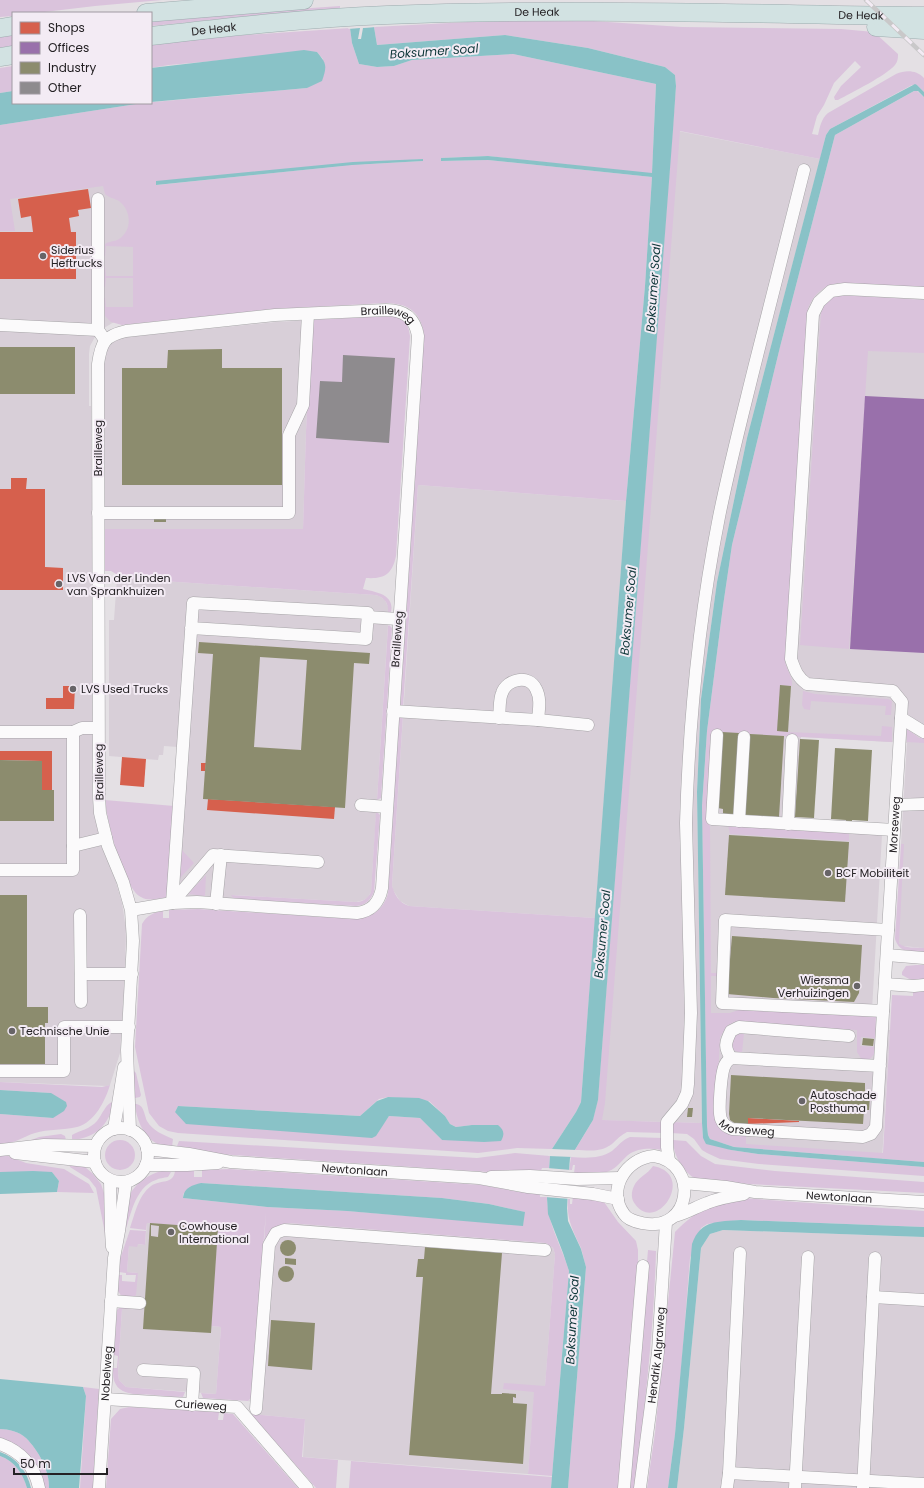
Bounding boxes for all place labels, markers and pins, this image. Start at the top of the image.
place label: Siderius Heftrucks [51,242,103,271]
marker: Siderius Heftrucks [38,251,48,261]
place label: LVS Van der Linden van Sprankhuizen [67,570,171,599]
marker: LVS Van der Linden van Sprankhuizen [54,579,64,589]
place label: LVS Used Trucks [81,681,168,697]
marker: LVS Used Trucks [68,684,78,694]
place label: BCF Mobiliteit [836,865,909,881]
marker: BCF Mobiliteit [823,868,833,878]
place label: Wiersma Verhuizingen [778,972,849,1001]
marker: Wiersma Verhuizingen [852,981,862,991]
place label: Technische Unie [20,1023,110,1039]
marker: Technische Unie [7,1026,17,1036]
place label: Autoschade Posthuma [810,1087,877,1116]
marker: Autoschade Posthuma [797,1096,807,1106]
place label: Cowhouse International [179,1218,249,1247]
marker: Cowhouse International [166,1227,176,1237]

